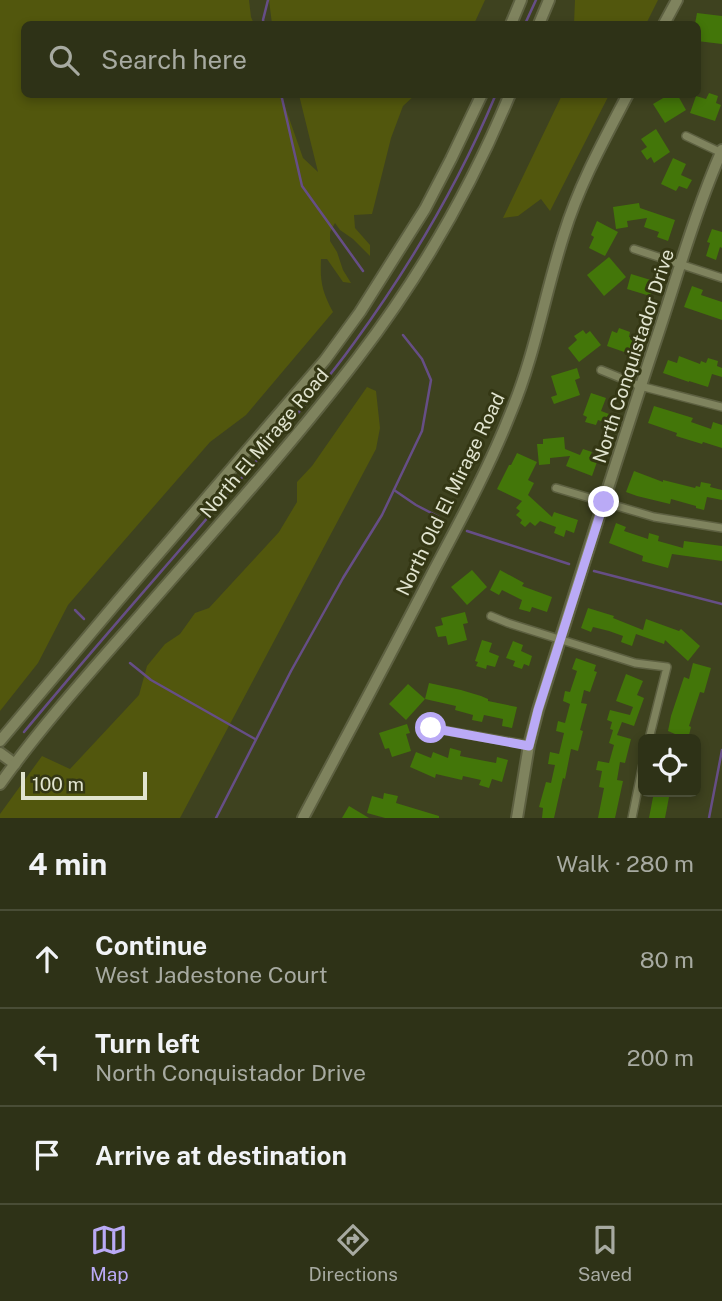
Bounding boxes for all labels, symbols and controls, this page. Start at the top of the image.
search box [21,21,701,98]
icon: search [45,41,83,79]
text: Search here [101,44,247,75]
street label: North Conquistador Drive [588,246,678,466]
street label: North El Mirage Road [195,364,333,522]
street label: North Old El Mirage Road [391,389,509,599]
route end [588,486,619,517]
route start [415,712,446,743]
map controls [638,734,701,797]
button: locate [638,734,701,797]
scale bar [21,769,147,801]
text: 100 m [32,773,84,795]
text: 4 min [28,846,107,882]
text: Walk · 280 m [556,850,694,877]
text: Continue [95,930,207,961]
icon: ahead [28,940,66,978]
text: 80 m [640,946,694,973]
text: West Jadestone Court [95,961,328,988]
text: Turn left [95,1028,200,1059]
icon: left [28,1038,66,1076]
text: 200 m [627,1044,694,1071]
text: North Conquistador Drive [95,1059,366,1086]
icon: arrive [28,1136,66,1174]
text: Arrive at destination [95,1140,347,1171]
tab: Map [90,1221,129,1285]
tab: Directions [309,1221,398,1285]
tab: Saved [578,1221,632,1285]

